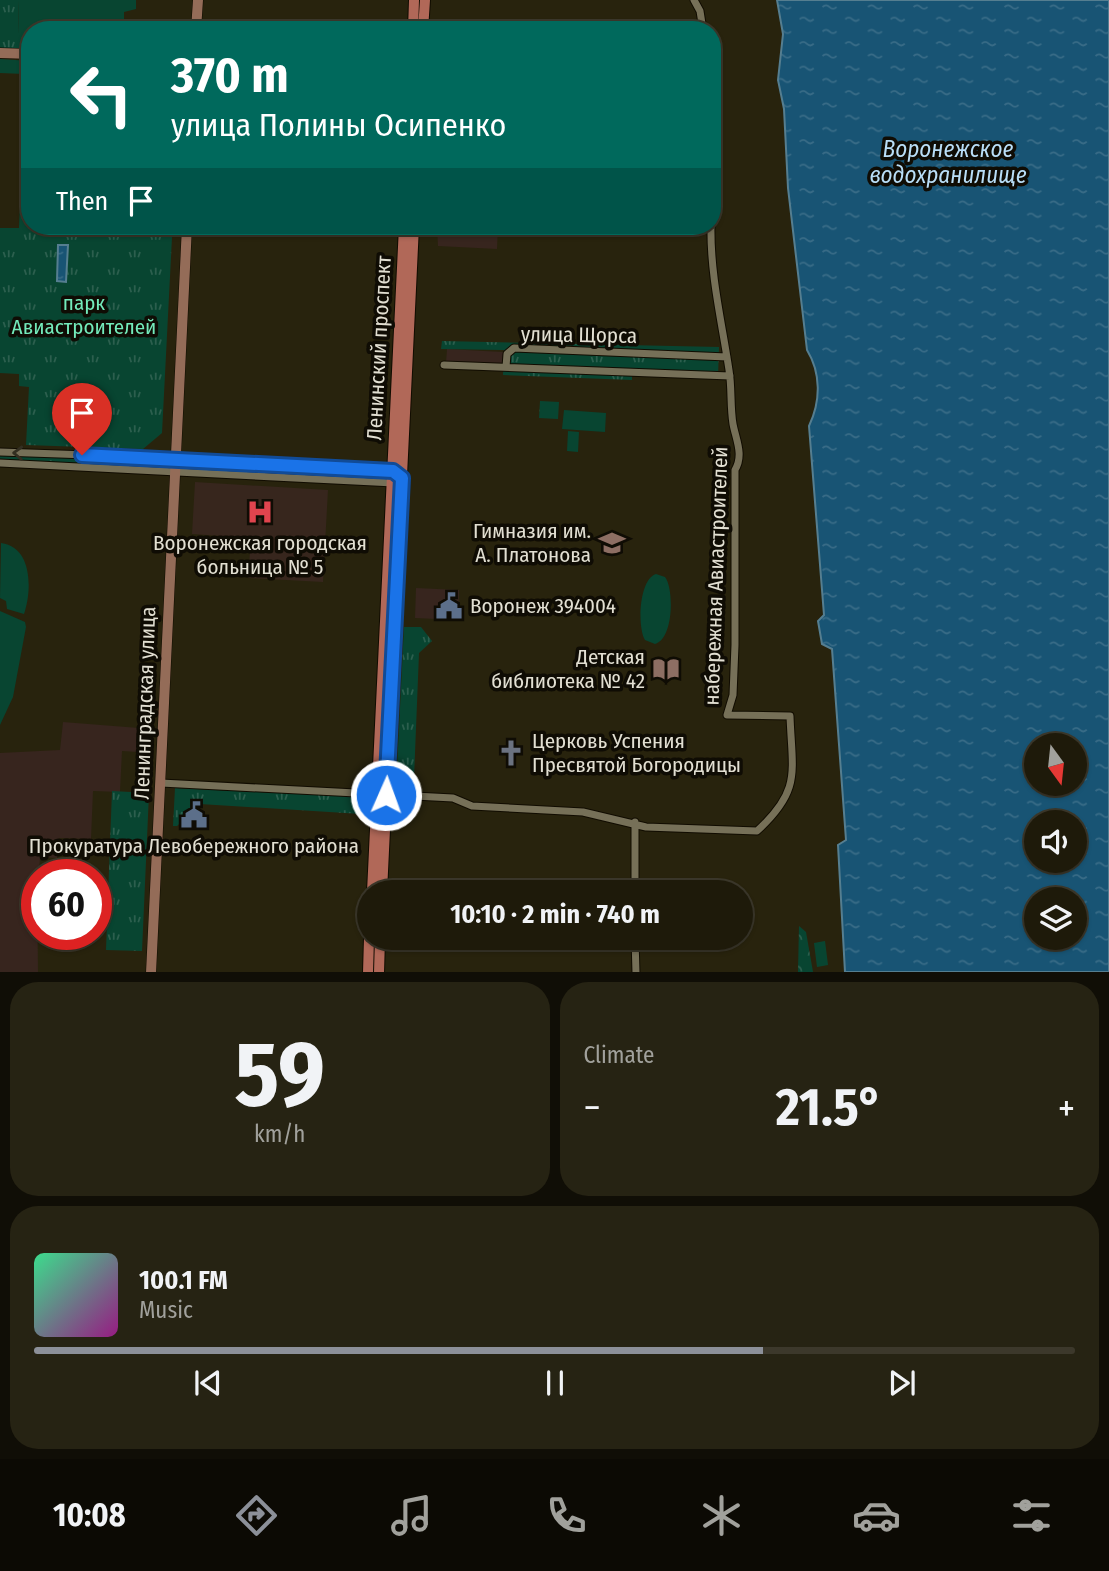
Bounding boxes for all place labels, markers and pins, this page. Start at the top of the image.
pin [52,383,112,455]
hospital icon: Воронежская городская больница № 5 [245,497,275,527]
place label: Гимназия им. А. Платонова [473,518,591,568]
school or university icon: Гимназия им. А. Платонова [597,528,627,558]
place label: Воронежская городская больница № 5 [153,530,367,580]
public building icon: Воронеж 394004 [434,591,464,621]
place label: Воронеж 394004 [470,593,616,619]
place label: Детская библиотека № 42 [491,644,645,694]
library icon: Детская библиотека № 42 [651,654,681,684]
place label: Церковь Успения Пресвятой Богородицы [532,728,741,778]
church icon: Церковь Успения Пресвятой Богородицы [496,738,526,768]
public building icon: Прокуратура Левобережного района [179,800,209,830]
place label: Прокуратура Левобережного района [29,833,359,859]

